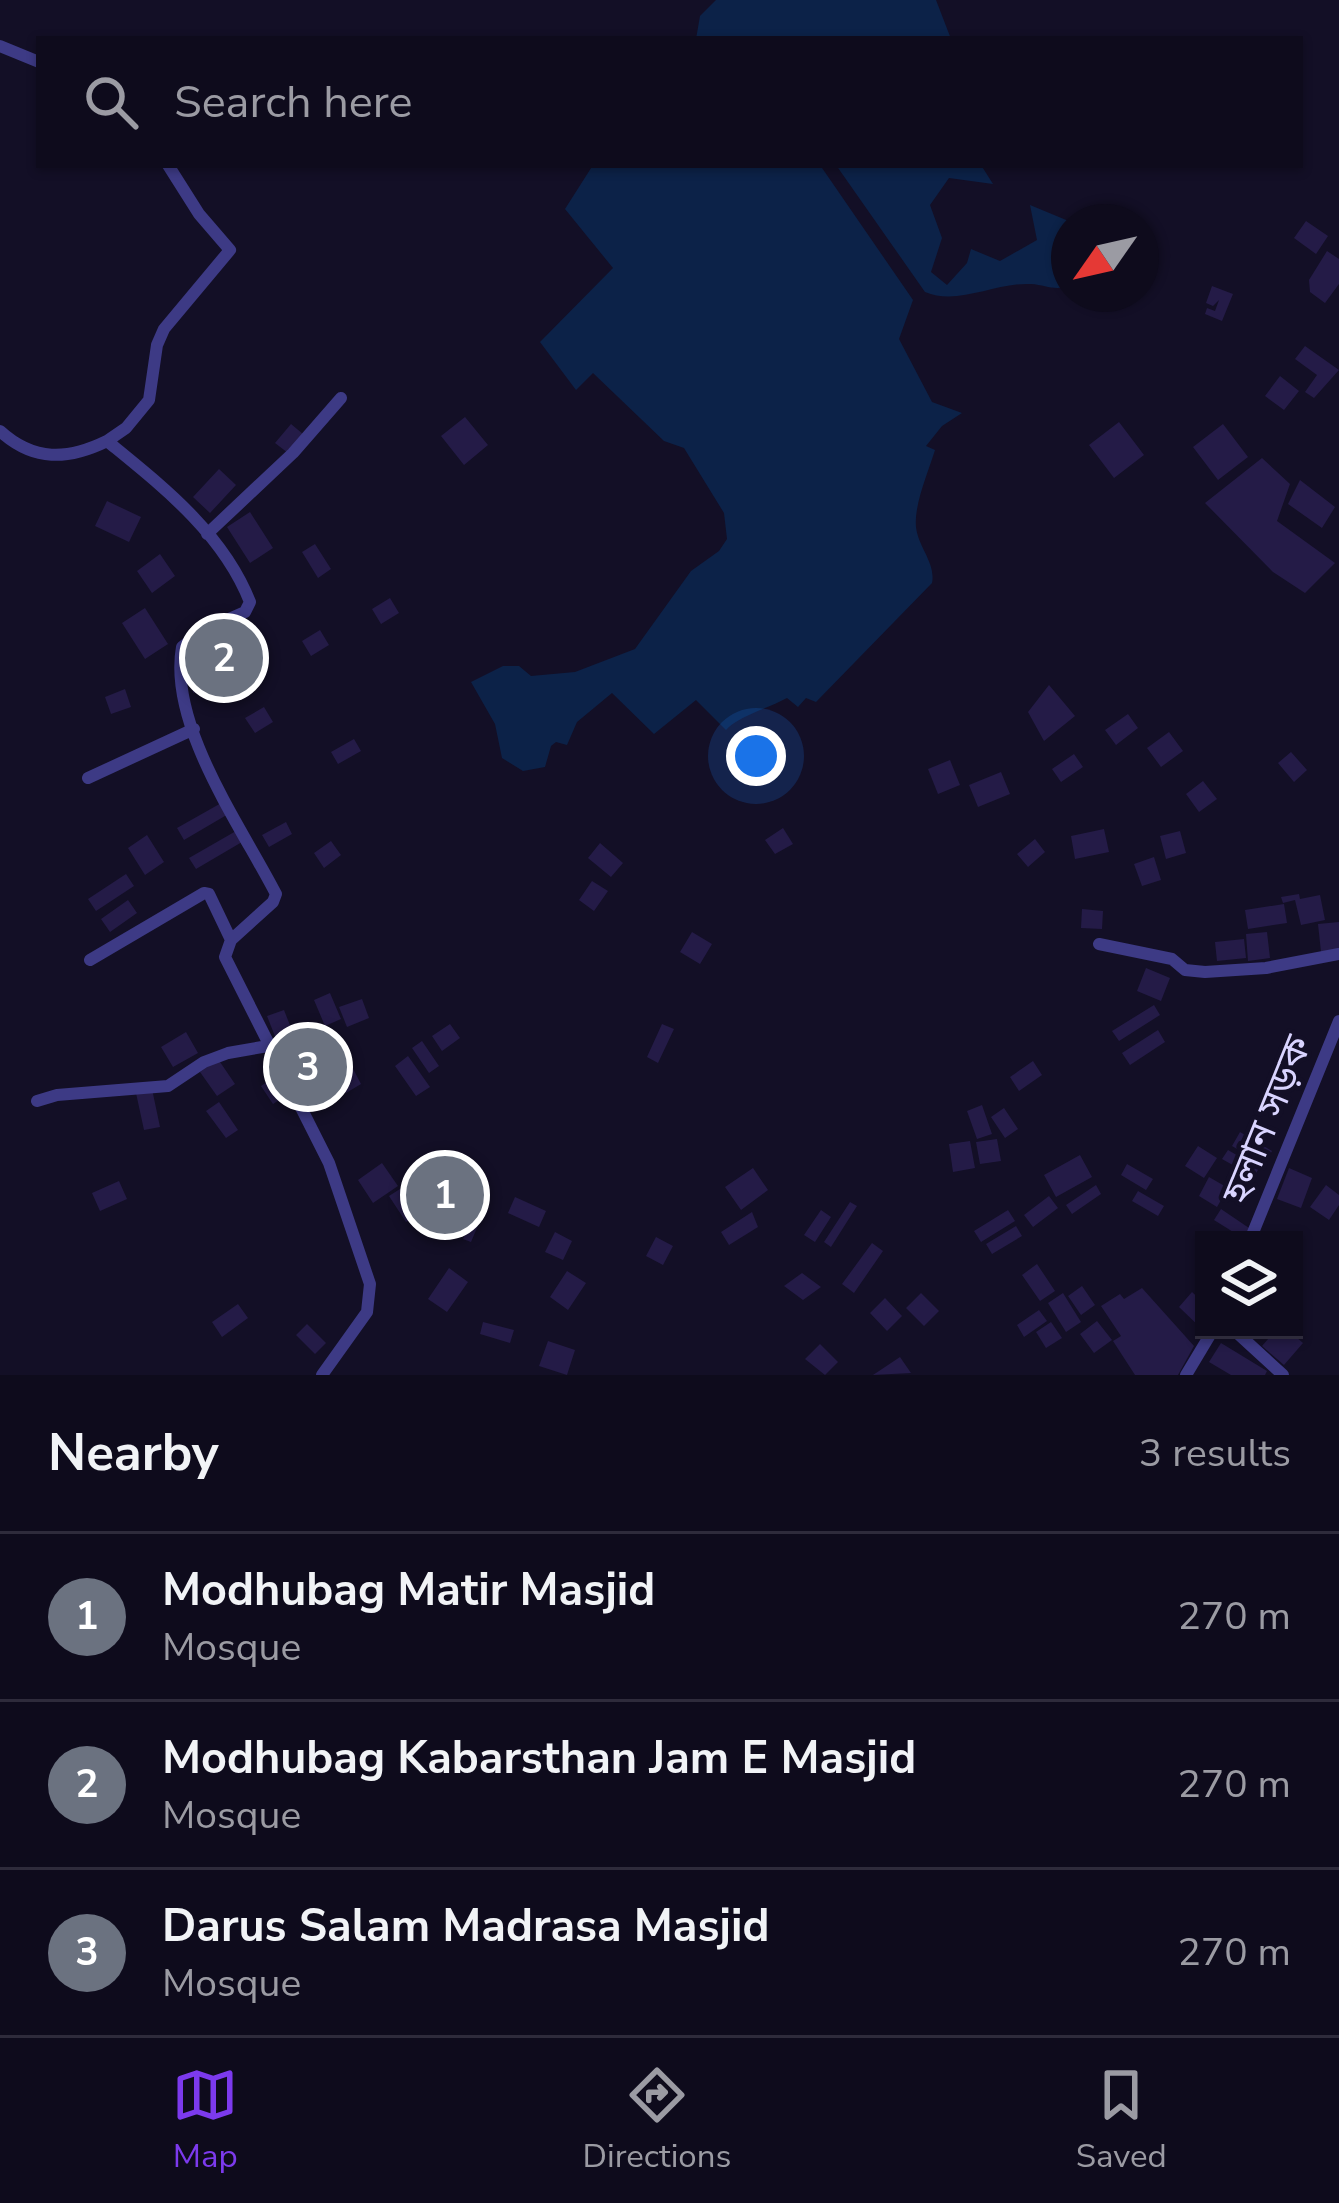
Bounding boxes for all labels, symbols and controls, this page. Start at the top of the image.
search box [36,36,1303,168]
icon: search [78,69,144,135]
text: Search here [174,72,413,133]
north arrow [1051,204,1159,312]
pin: 2 [185,613,263,703]
your location [726,726,786,786]
pin: 3 [269,1022,347,1112]
street label: হলান সড়ক [1209,1027,1325,1212]
pin: 1 [406,1150,484,1240]
map controls [1195,1231,1303,1339]
button: layers [1195,1231,1303,1339]
text: Nearby [48,1418,219,1488]
text: 3 results [1139,1427,1291,1480]
text: Modhubag Matir Masjid [162,1560,655,1621]
text: 1 [75,1590,99,1643]
text: 270 m [1177,1590,1291,1643]
text: Mosque [162,1621,301,1674]
text: Modhubag Kabarsthan Jam E Masjid [162,1728,916,1789]
text: 2 [75,1758,99,1811]
text: 270 m [1177,1758,1291,1811]
text: Mosque [162,1789,301,1842]
text: Darus Salam Madrasa Masjid [162,1896,770,1957]
text: 3 [75,1926,99,1979]
text: 270 m [1177,1926,1291,1979]
text: Mosque [162,1957,301,2010]
tab: Map [172,2062,238,2179]
tab: Directions [583,2062,731,2179]
tab: Saved [1076,2062,1167,2179]

